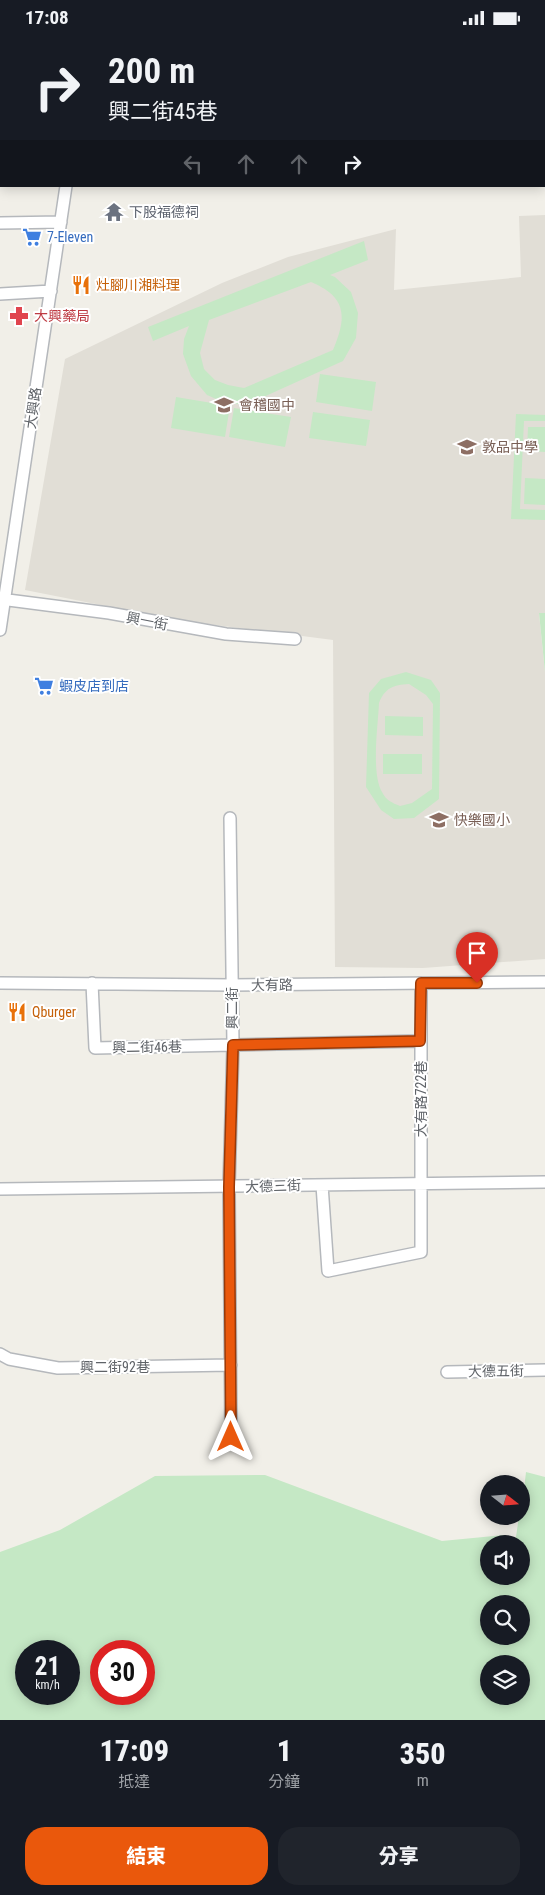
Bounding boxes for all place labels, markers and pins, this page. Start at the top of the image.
temple icon: 下股福德祠 [103,201,125,223]
place label: 下股福德祠 [129,204,199,220]
supermarket icon: 7-Eleven [21,226,43,248]
place label: 7-Eleven [47,229,93,245]
restaurant icon: 灶腳川湘料理 [70,274,92,296]
place label: 灶腳川湘料理 [96,277,180,293]
pharmacy icon: 大興藥局 [8,305,30,327]
place label: 大興藥局 [34,308,90,324]
school or university icon: 會稽國中 [213,394,235,416]
place label: 會稽國中 [239,397,295,413]
school or university icon: 敦品中學 [456,436,478,458]
place label: 敦品中學 [482,439,538,455]
supermarket icon: 蝦皮店到店 [33,675,55,697]
place label: 蝦皮店到店 [59,678,129,694]
school or university icon: 快樂國小 [428,809,450,831]
place label: 快樂國小 [454,812,510,828]
pin [456,932,498,983]
restaurant icon: Qburger [6,1001,28,1023]
place label: Qburger [32,1004,76,1020]

